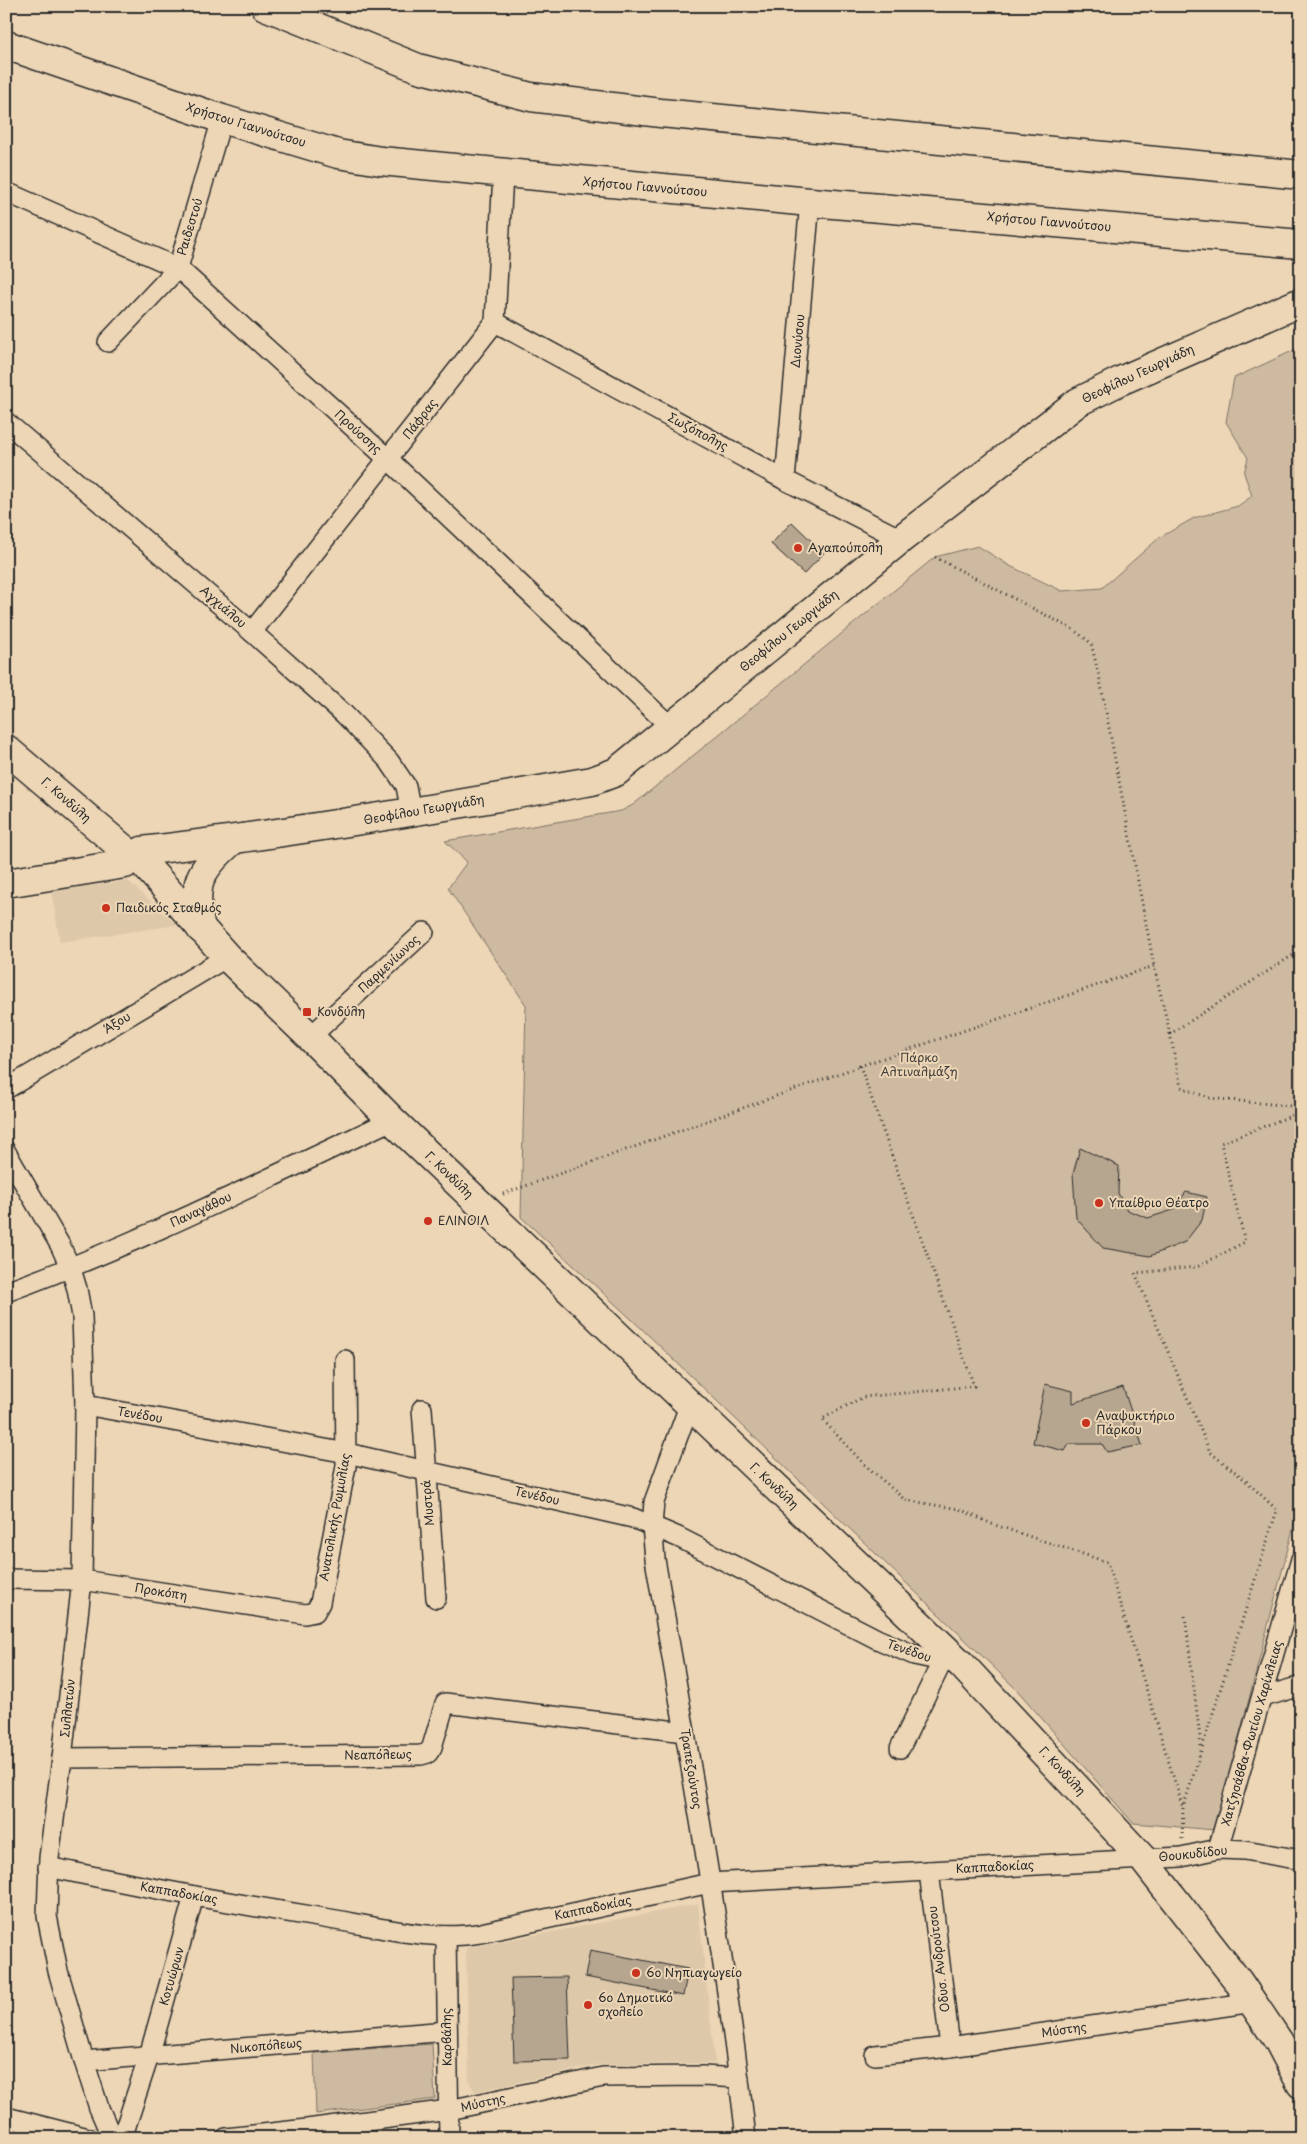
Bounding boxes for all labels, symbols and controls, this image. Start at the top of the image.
street label: Χρήστου Γιαννούτσου [184,97,309,151]
street label: Χρήστου Γιαννούτσου [582,172,708,200]
street label: Ραιδεστού [172,196,206,258]
street label: Χρήστου Γιαννούτσου [986,207,1112,235]
street label: Διονύσου [786,313,808,369]
street label: Θεοφίλου Γεωργιάδη [1078,339,1197,407]
street label: Πάφρας [398,394,441,443]
street label: Προύσσης [331,405,386,457]
street label: Σωζόπολης [665,408,732,455]
place label: Αγαπούπολη [808,538,883,556]
marker: Αγαπούπολη [792,542,804,554]
street label: Αγχιάλου [196,581,251,632]
street label: Θεοφίλου Γεωργιάδη [735,585,842,676]
street label: Γ. Κονδύλη [38,772,96,826]
street label: Θεοφίλου Γεωργιάδη [362,790,486,828]
place label: Παιδικός Σταθμός [116,898,222,916]
marker: Παιδικός Σταθμός [100,902,112,914]
street label: Παρμενίωνος [354,930,423,997]
place label: Κονδύλη [317,1002,365,1020]
marker: Κονδύλη [301,1006,313,1018]
street label: Άξου [99,1007,134,1037]
park label: Πάρκο Αλτιναλμάζη [880,1048,958,1080]
street label: Γ. Κονδύλη [421,1147,478,1202]
street label: Παναγάθου [167,1187,234,1231]
place label: Υπαίθριο Θέατρο [1109,1193,1209,1211]
marker: Υπαίθριο Θέατρο [1093,1197,1105,1209]
place label: ΕΛΙΝΟΙΛ [438,1211,489,1229]
marker: ΕΛΙΝΟΙΛ [422,1215,434,1227]
street label: Τενέδου [116,1401,164,1427]
place label: Αναψυκτήριο Πάρκου [1096,1406,1175,1438]
marker: Αναψυκτήριο Πάρκου [1080,1417,1092,1429]
street label: Ανατολικής Ρωμυλίας [314,1451,354,1582]
street label: Γ. Κονδύλη [746,1458,803,1513]
street label: Μυστρά [416,1479,438,1527]
street label: Τενέδου [513,1481,562,1509]
street label: Προκόπη [134,1578,189,1604]
street label: Τενέδου [885,1634,934,1666]
street label: Χατζησάββα-Φωτίου Χαρίκλειας [1216,1638,1286,1827]
street label: Συλλατών [55,1678,79,1738]
street label: Τραπεζούντος [677,1727,707,1810]
street label: Γ. Κονδύλη [1035,1742,1090,1799]
street label: Νεαπόλεως [344,1744,412,1764]
street label: Θουκυδίδου [1158,1840,1228,1866]
street label: Καππαδοκίας [955,1855,1035,1877]
street label: Καππαδοκίας [139,1876,219,1908]
street label: Καππαδοκίας [553,1890,633,1924]
street label: Οδυσ. Ανδρούτσου [923,1905,953,2013]
street label: Κοτυώρων [154,1944,188,2007]
place label: 6ο Νηπιαγωγείο [646,1963,742,1981]
marker: 6ο Νηπιαγωγείο [630,1967,642,1979]
place label: 6ο Δημοτικό σχολείο [598,1988,673,2020]
marker: 6ο Δημοτικό σχολείο [582,1999,594,2011]
street label: Καρβάλης [436,2008,456,2066]
street label: Μύστης [1040,2017,1088,2041]
street label: Νικοπόλεως [229,2033,303,2057]
street label: Μύστης [459,2088,507,2116]

